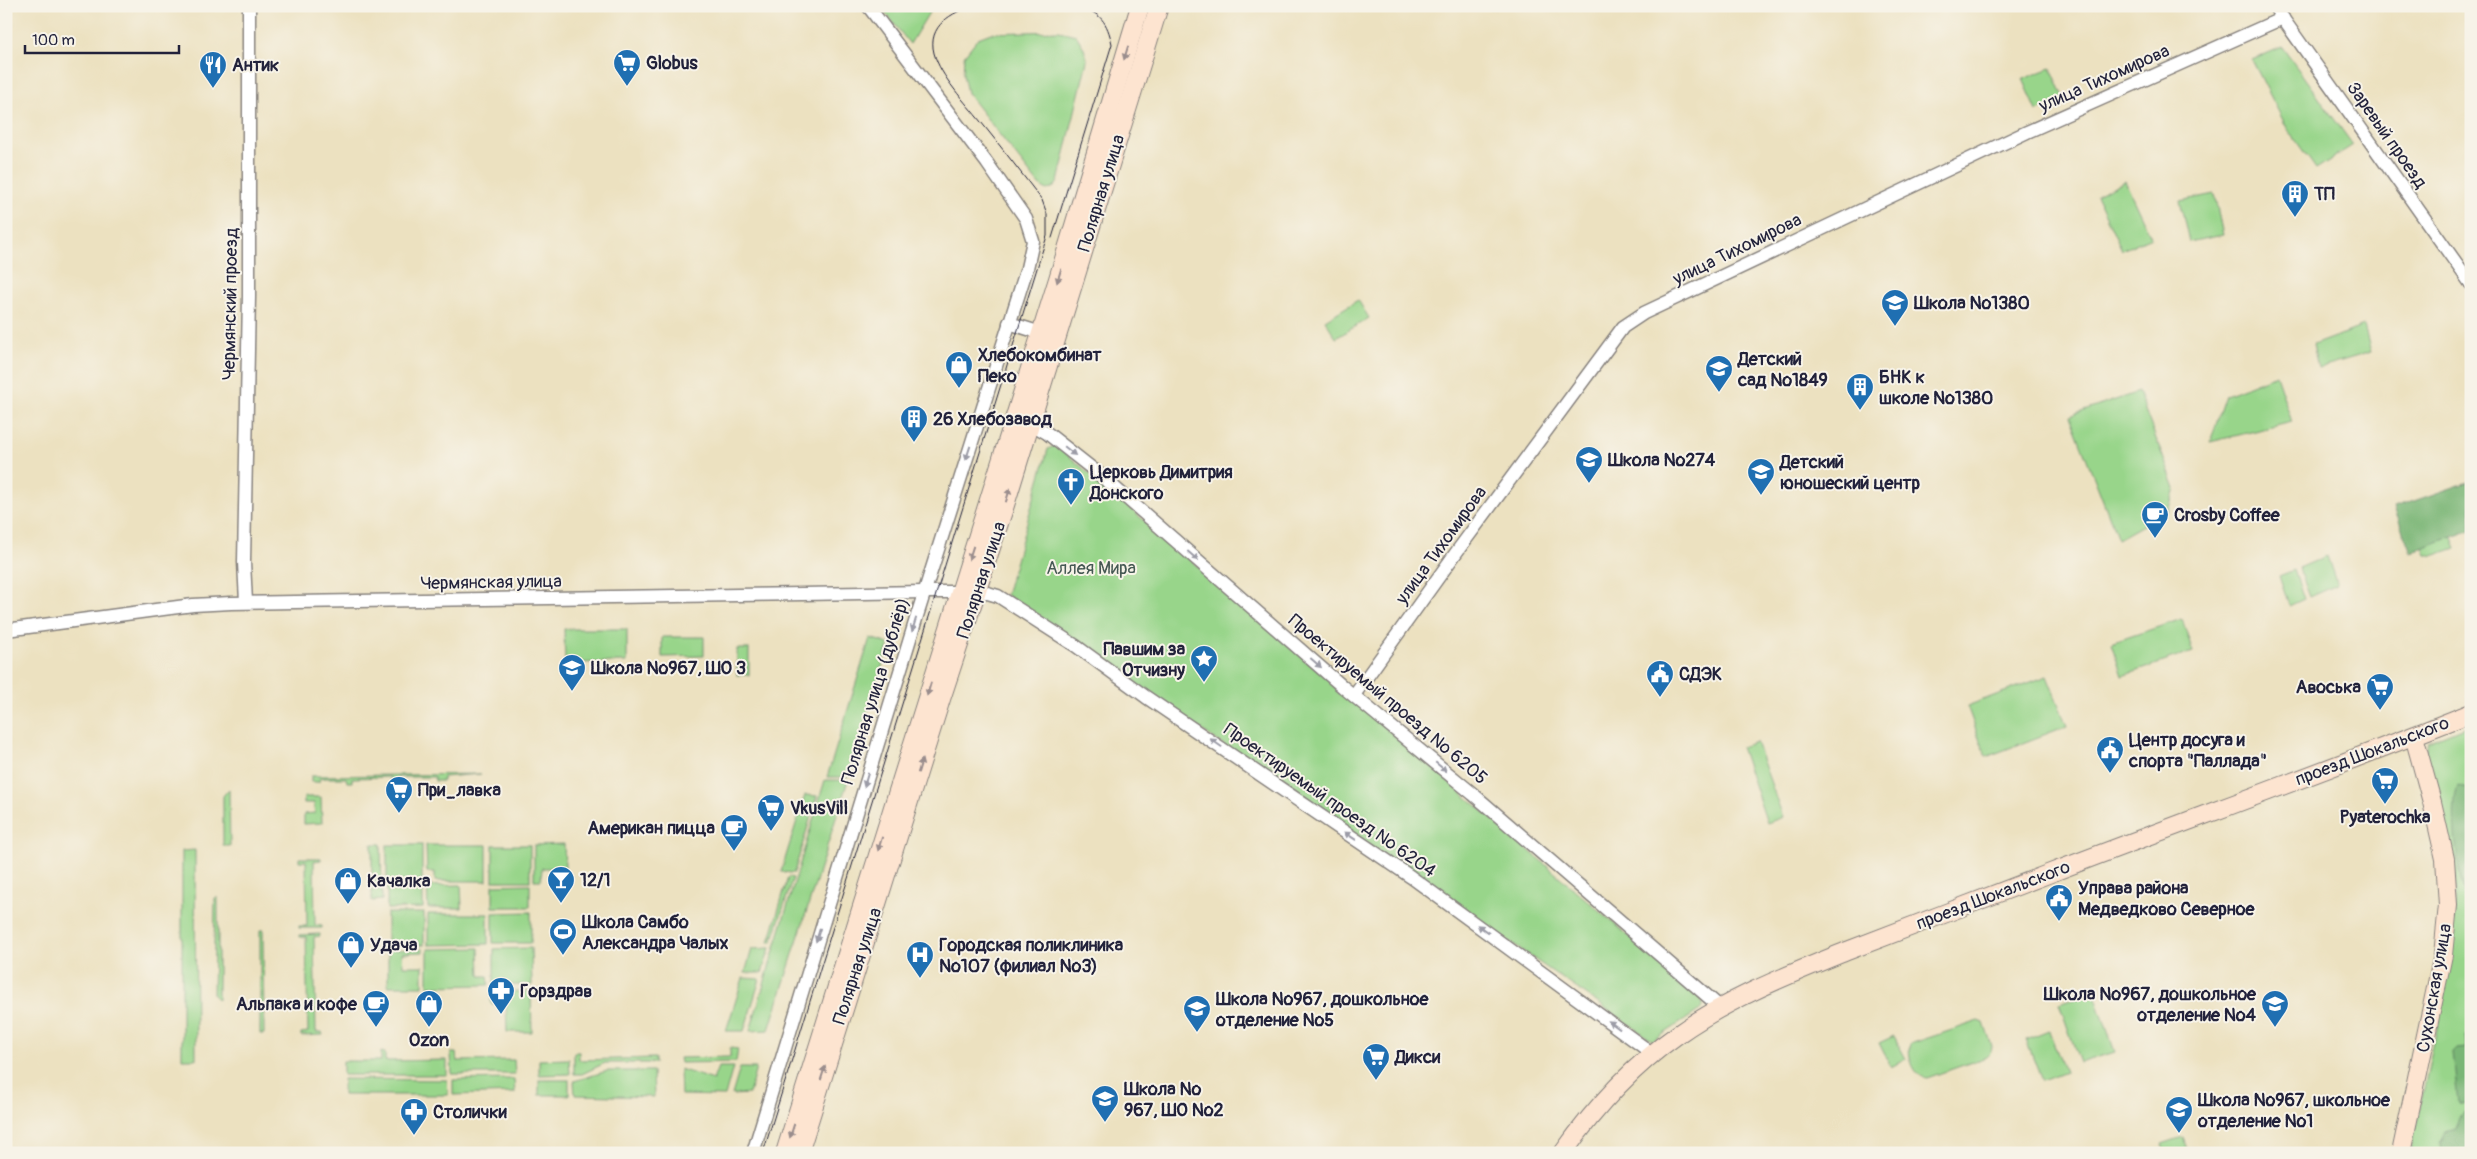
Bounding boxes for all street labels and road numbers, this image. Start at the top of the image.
street label: улица Тихомирова [2034,39,2173,118]
street label: Заревый проезд [2341,77,2432,193]
street label: Полярная улица [1073,132,1130,255]
street label: улица Тихомирова [1668,208,1805,291]
street label: Чермянский проезд [218,228,243,380]
street label: улица Тихомирова [1390,482,1492,610]
street label: Полярная улица [952,519,1011,641]
street label: Чермянская улица [420,570,562,595]
street label: Полярная улица (дублёр) [836,595,915,787]
street label: Проектируемый проезд № 6205 [1283,609,1492,790]
street label: проезд Шокальского [2292,711,2453,791]
street label: Проектируемый проезд № 6204 [1219,718,1441,883]
street label: проезд Шокальского [1913,855,2074,935]
street label: Полярная улица [828,905,887,1027]
street label: Сухонская улица [2412,922,2457,1054]

